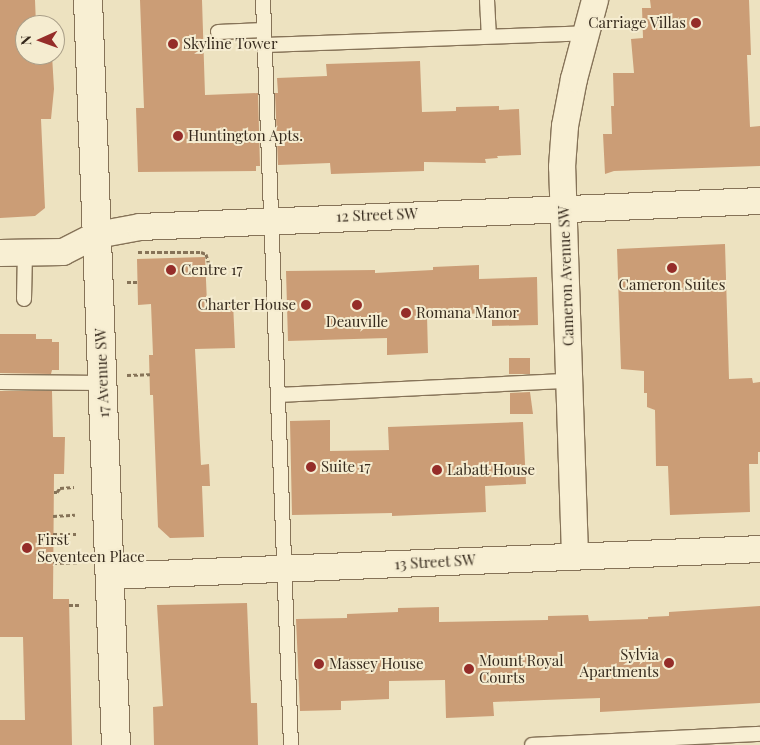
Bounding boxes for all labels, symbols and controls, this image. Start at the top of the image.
place label: Carriage Villas [588,14,686,32]
north arrow [15,15,65,65]
marker: Carriage Villas [690,17,702,29]
text: N [16,35,35,46]
place label: Skyline Tower [183,35,278,53]
marker: Skyline Tower [167,38,179,50]
place label: Huntington Apts. [188,127,303,145]
marker: Huntington Apts. [172,130,184,142]
street label: 12 Street SW [336,205,418,225]
street label: Cameron Avenue SW [555,205,577,347]
place label: Centre 17 [181,261,243,279]
marker: Cameron Suites [666,262,678,274]
marker: Centre 17 [165,264,177,276]
place label: Cameron Suites [619,276,725,294]
place label: Charter House [197,296,296,314]
marker: Charter House [300,299,312,311]
marker: Deauville [351,299,363,311]
place label: Romana Manor [416,304,519,322]
marker: Romana Manor [400,307,412,319]
place label: Deauville [326,313,388,331]
street label: 17 Avenue SW [91,328,113,418]
place label: Suite 17 [321,458,370,476]
marker: Suite 17 [305,461,317,473]
place label: Labatt House [447,461,535,479]
marker: Labatt House [431,464,443,476]
place label: First Seventeen Place [37,530,145,565]
marker: First Seventeen Place [21,542,33,554]
street label: 13 Street SW [394,551,476,573]
place label: Sylvia Apartments [580,645,659,680]
place label: Mount Royal Courts [479,651,564,686]
place label: Massey House [329,655,424,673]
marker: Sylvia Apartments [663,657,675,669]
marker: Massey House [313,658,325,670]
marker: Mount Royal Courts [463,663,475,675]

